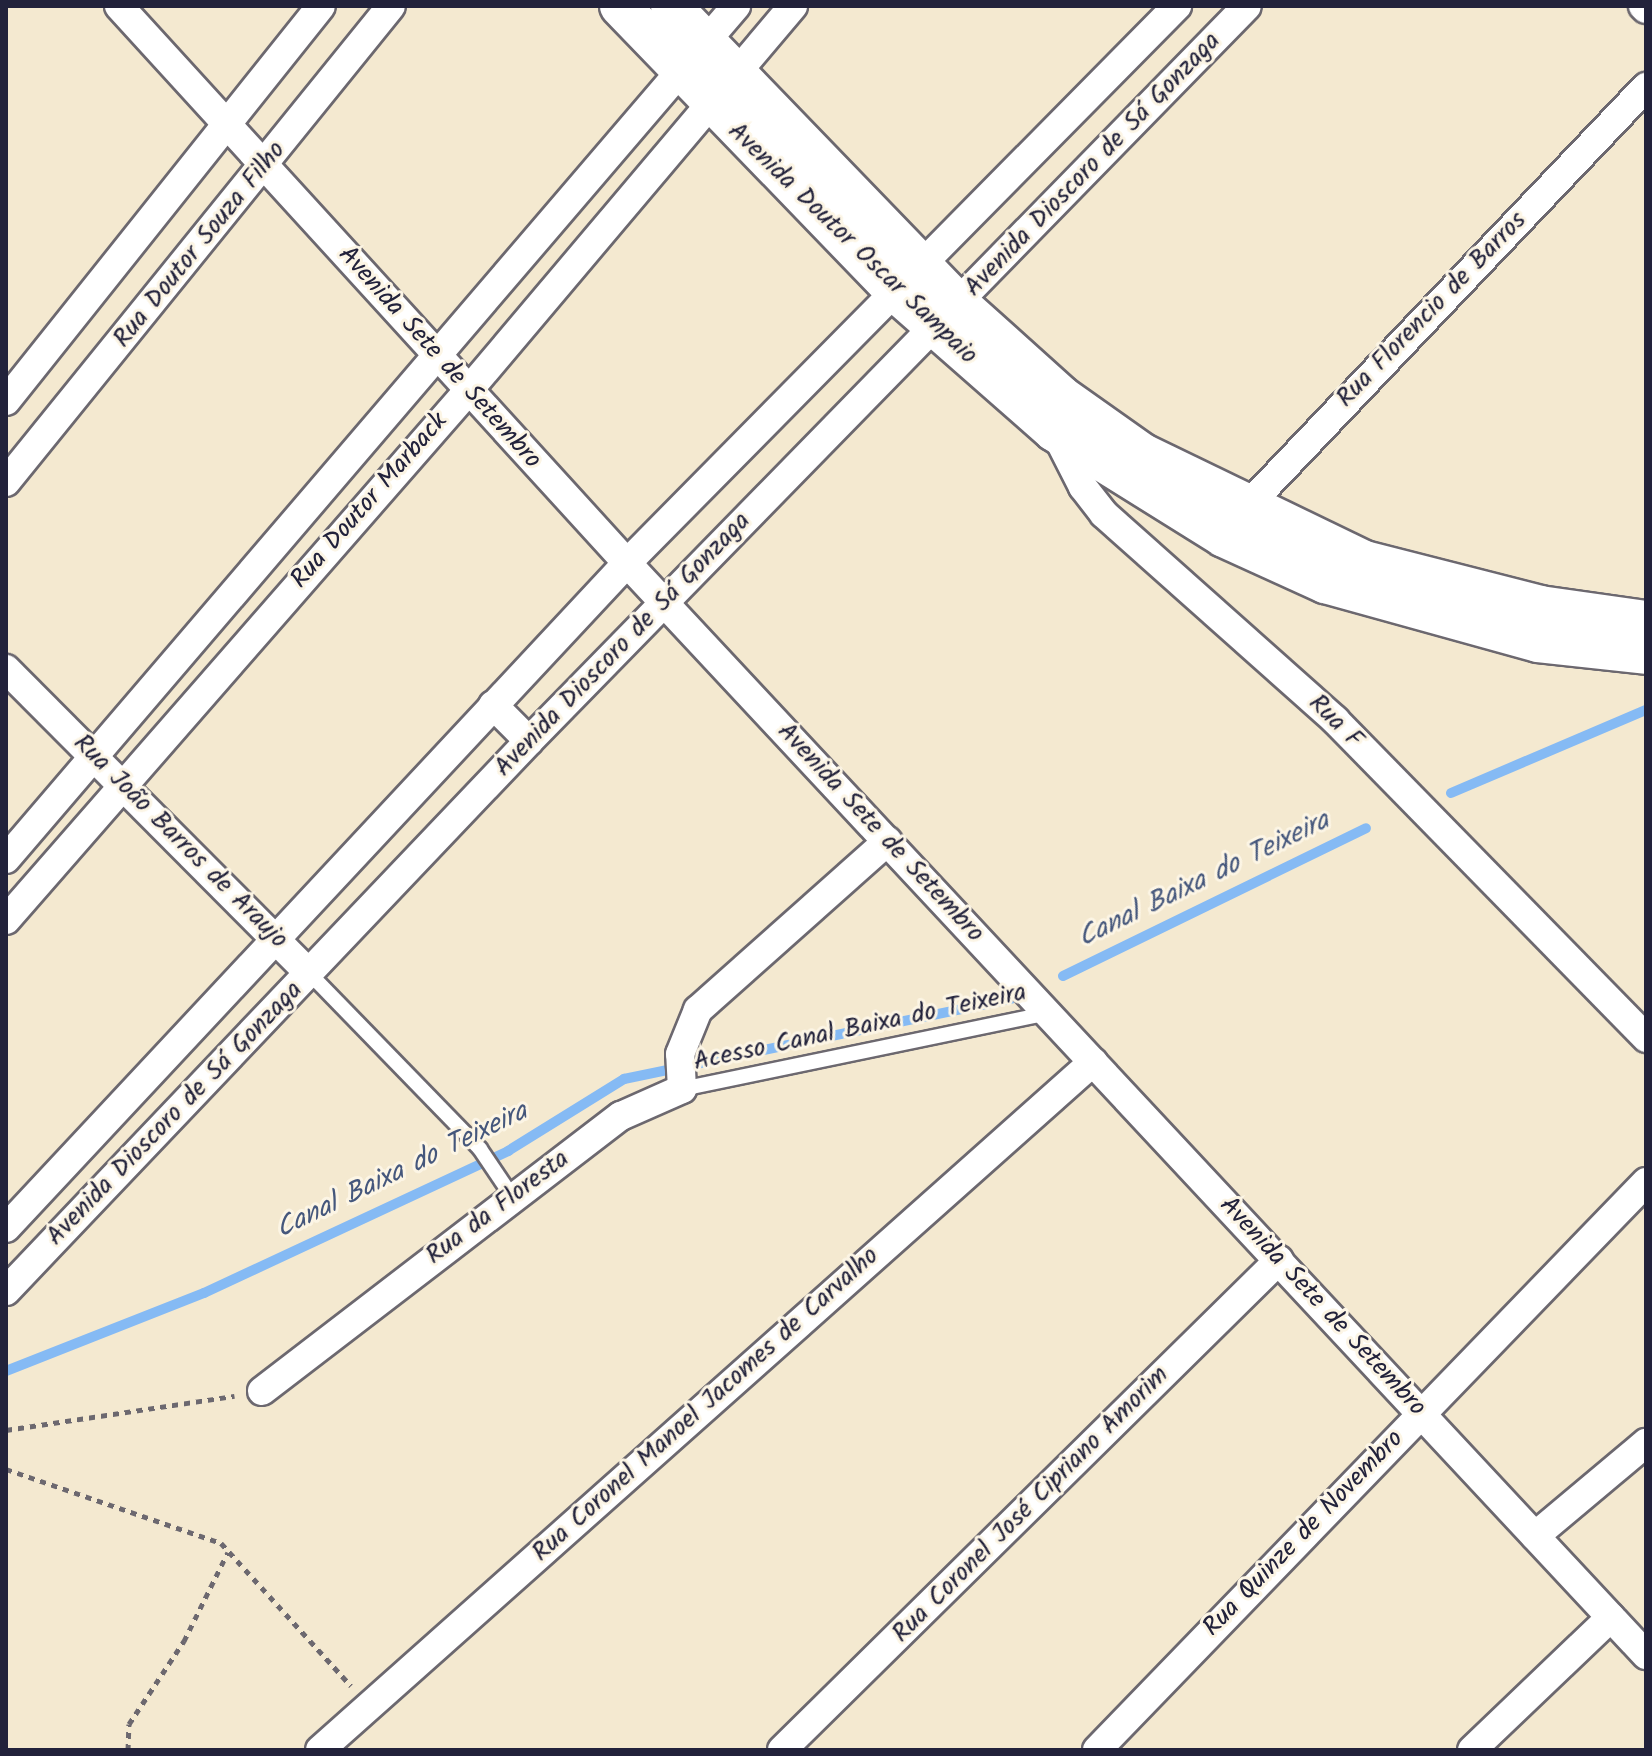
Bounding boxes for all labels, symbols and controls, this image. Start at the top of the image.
street label: Avenida Dioscoro de Sá Gonzaga [958,26,1228,304]
street label: Avenida Doutor Oscar Sampaio [721,116,983,372]
street label: Rua Doutor Souza Filho [107,136,293,354]
street label: Rua Florencio de Barros [1330,206,1534,414]
street label: Avenida Sete de Setembro [331,240,547,476]
street label: Rua Doutor Marback [285,407,455,595]
street label: Avenida Dioscoro de Sá Gonzaga [488,506,758,784]
street label: Rua F [1301,688,1369,756]
street label: Avenida Sete de Setembro [770,717,990,949]
street label: Rua João Barros de Araujo [66,728,294,956]
water label: Canal Baixa do Teixeira [1073,804,1335,956]
street label: Avenida Dioscoro de Sá Gonzaga [40,975,310,1253]
street label: Acesso Canal Baixa do Teixeira [691,977,1029,1079]
water label: Canal Baixa do Teixeira [271,1095,533,1247]
street label: Rua da Floresta [420,1144,576,1272]
street label: Avenida Sete de Setembro [1212,1191,1432,1423]
street label: Rua Coronel Manoel Jacomes de Carvalho [526,1241,886,1569]
street label: Rua Coronel José Cipriano Amorim [886,1360,1176,1650]
street label: Rua Quinze de Novembro [1197,1424,1411,1644]

